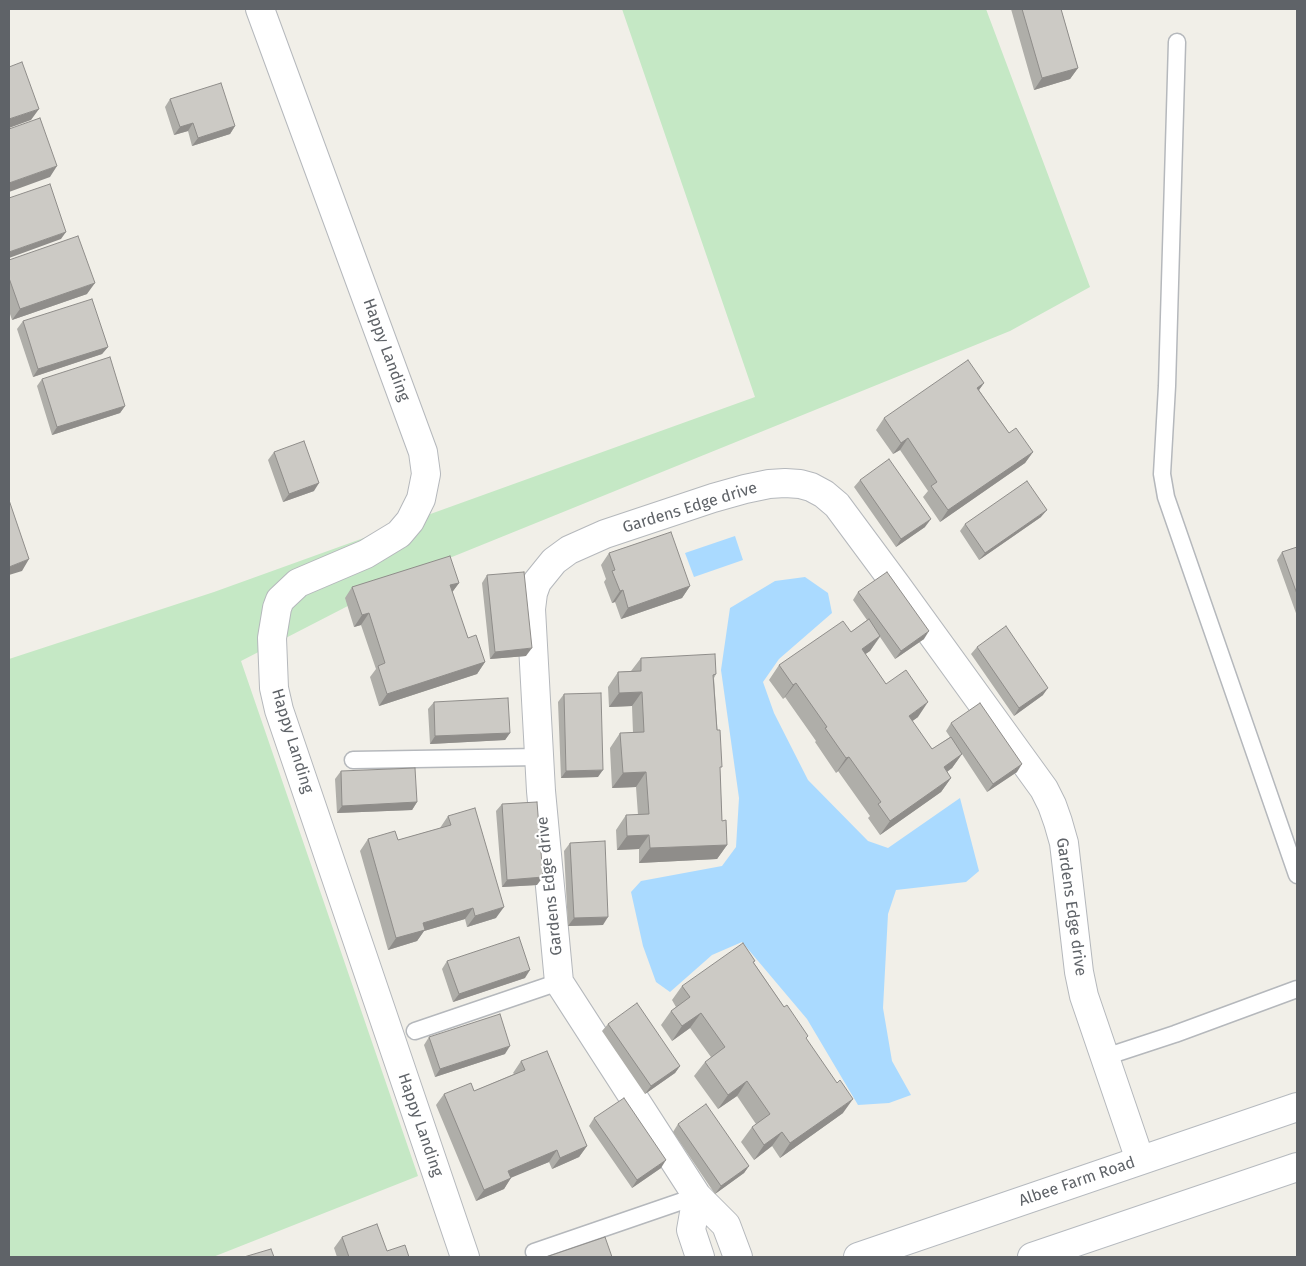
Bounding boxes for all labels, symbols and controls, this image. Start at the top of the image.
street label: Happy Landing [358,296,414,404]
street label: Gardens Edge drive [620,478,760,538]
street label: Happy Landing [267,686,317,796]
street label: Gardens Edge drive [533,816,567,956]
street label: Gardens Edge drive [1052,837,1090,977]
street label: Happy Landing [393,1071,447,1179]
street label: Albee Farm Road [1016,1153,1138,1211]

